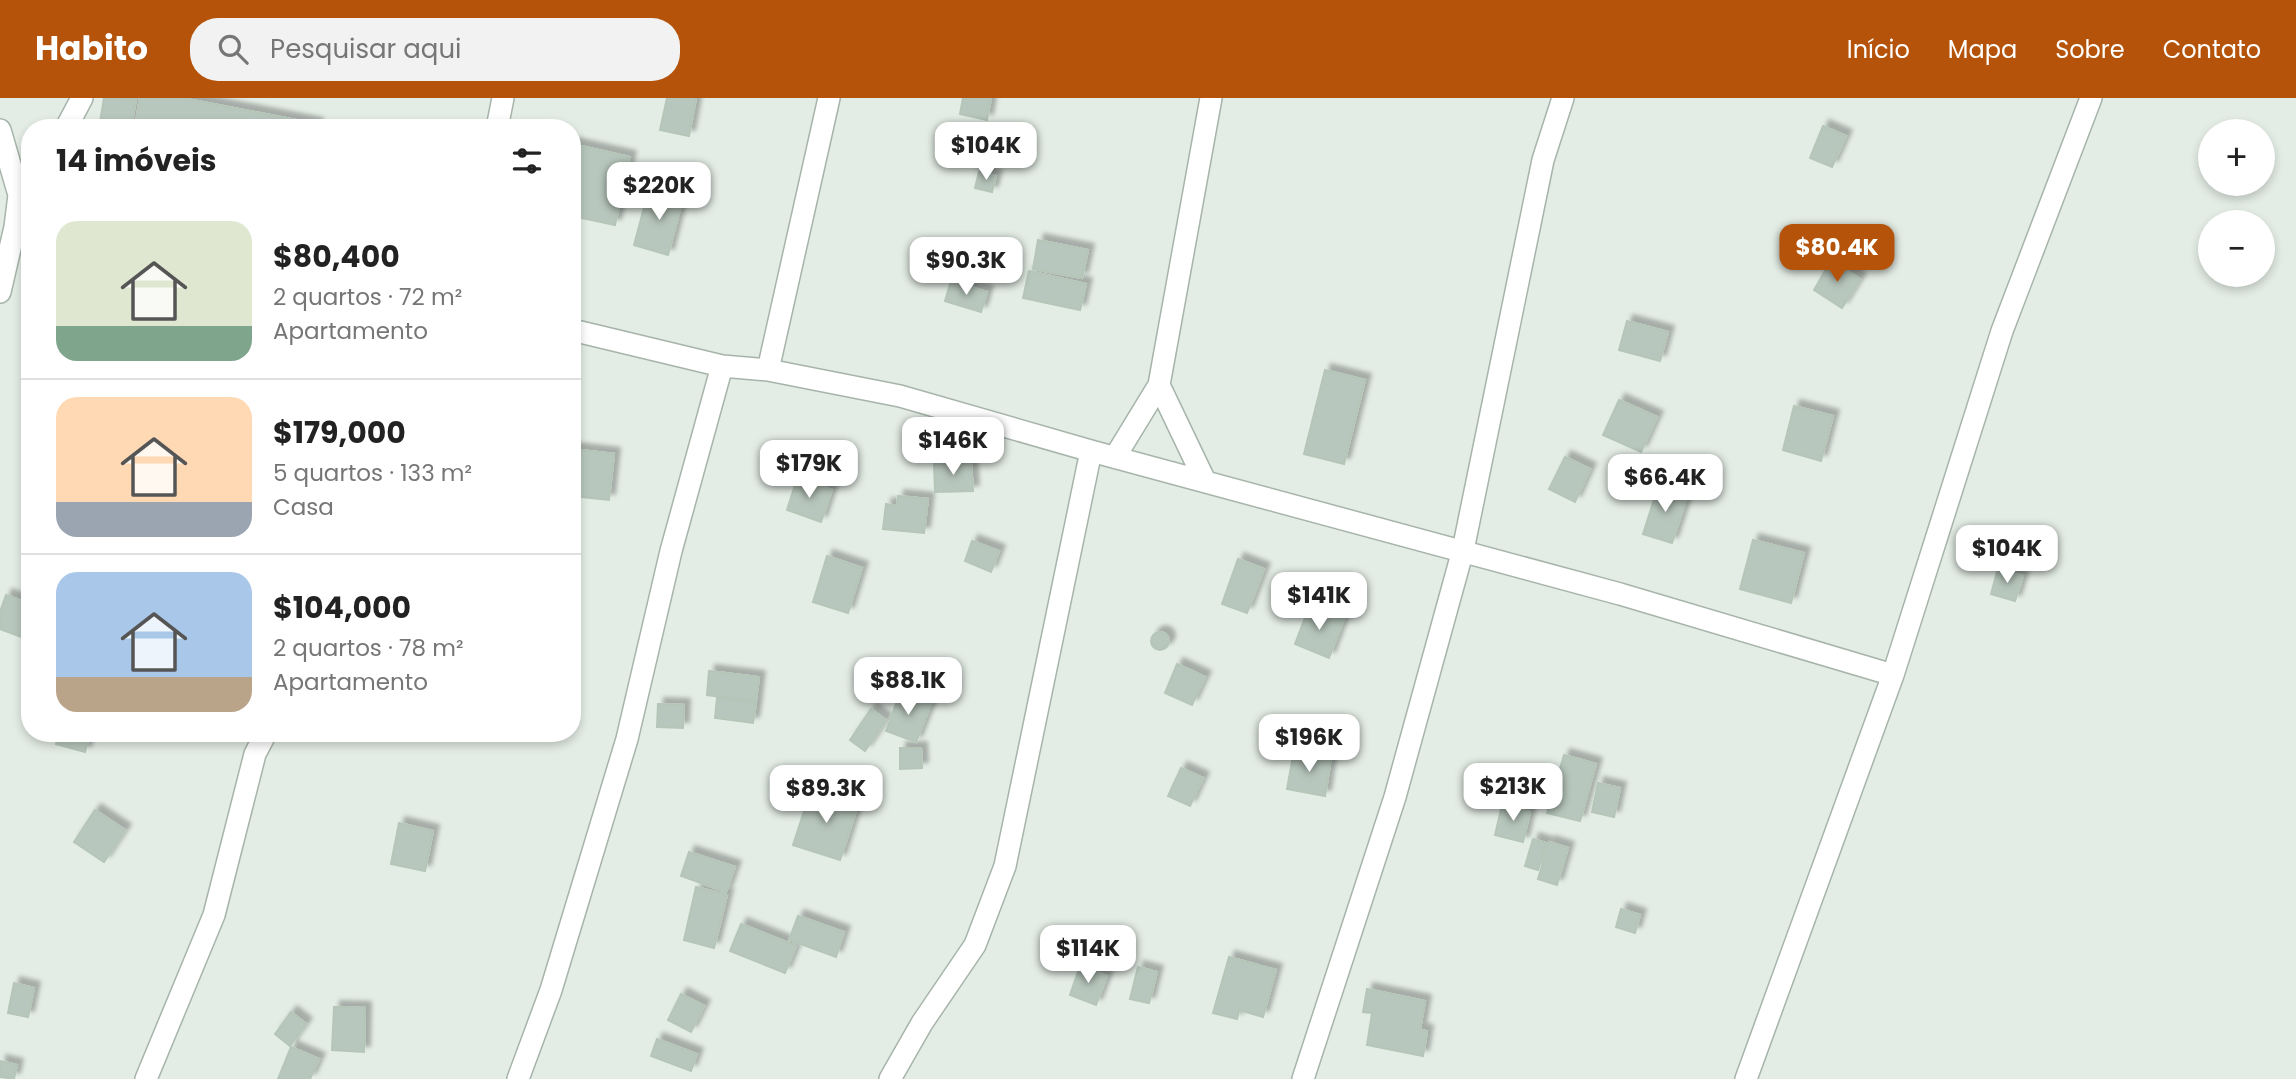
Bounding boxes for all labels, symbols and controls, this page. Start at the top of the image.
search box [190,18,680,81]
text: Habito [35,25,148,72]
icon: search [214,30,252,68]
text: Pesquisar aqui [270,31,461,67]
text: Início [1847,33,1910,66]
text: Mapa [1948,33,2017,66]
text: Sobre [2055,33,2125,66]
text: Contato [2163,33,2261,66]
map controls [2198,119,2275,287]
button: + [2198,119,2275,196]
pin: $104K [937,122,1035,182]
text: $104K [951,129,1021,161]
text: 14 imóveis [56,139,217,182]
icon: filters [508,142,546,180]
pin: $220K [610,162,708,222]
text: $220K [623,169,695,201]
button: − [2198,210,2275,287]
pin: $80.4K [1780,225,1894,284]
text: $80.4K [1795,231,1879,263]
text: $80,400 [273,235,400,278]
pin: $90.3K [909,238,1023,297]
text: $90.3K [926,244,1006,276]
icon: home [112,249,196,333]
text: 2 quartos · 72 m² [273,281,462,313]
text: Apartamento [273,315,428,347]
text: $179,000 [273,411,406,454]
pin: $146K [904,418,1002,477]
text: $146K [918,424,988,456]
icon: home [112,425,196,509]
pin: $179K [760,440,858,500]
text: $179K [776,447,842,479]
pin: $66.4K [1608,454,1722,514]
text: 5 quartos · 133 m² [273,457,472,489]
text: $66.4K [1624,461,1706,493]
text: Casa [273,491,334,523]
pin: $104K [1958,526,2056,585]
text: $104K [1972,532,2042,564]
pin: $141K [1270,573,1368,632]
text: $141K [1287,579,1351,611]
text: $104,000 [273,586,411,629]
icon: home [112,600,196,684]
text: 2 quartos · 78 m² [273,632,464,664]
pin: $88.1K [851,658,965,717]
text: $88.1K [870,664,946,696]
text: Apartamento [273,666,428,698]
pin: $196K [1260,714,1358,774]
text: $196K [1275,721,1343,753]
pin: $213K [1464,764,1562,823]
pin: $89.3K [769,766,883,825]
text: $213K [1480,770,1546,802]
text: $89.3K [786,772,866,804]
pin: $114K [1039,926,1137,985]
text: $114K [1056,932,1120,964]

